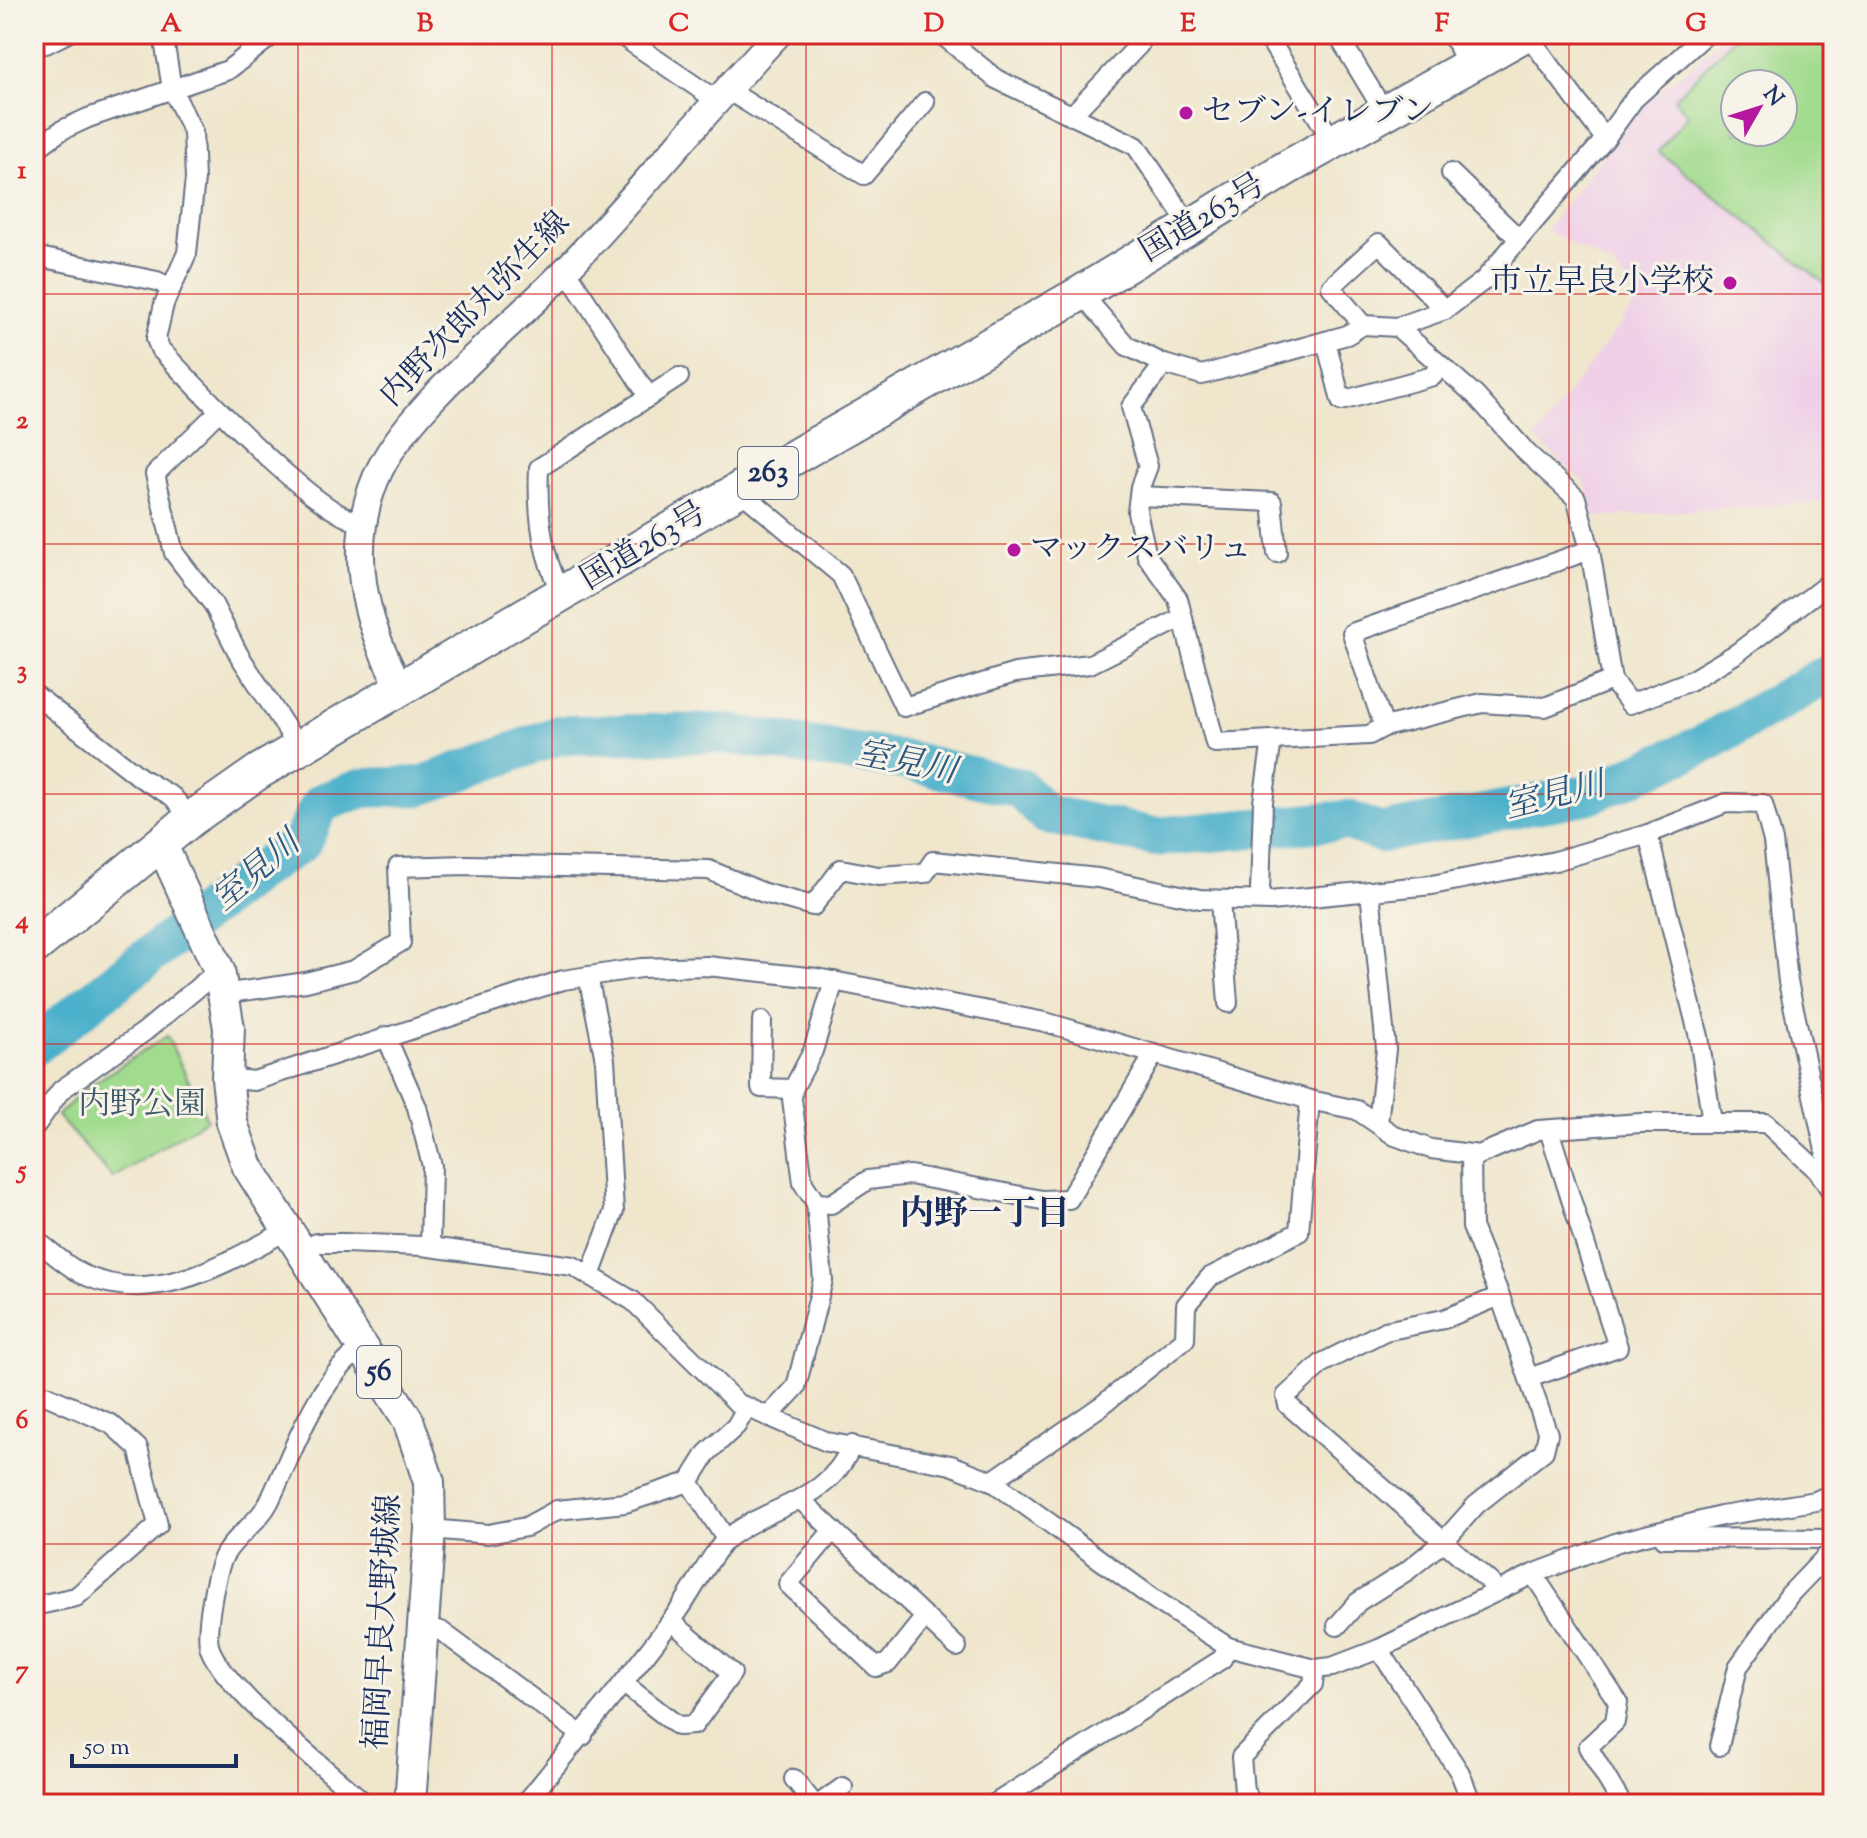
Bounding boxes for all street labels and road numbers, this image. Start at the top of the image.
street label: 国道263号 [1131,163,1275,275]
street label: 内野次郎丸弥生線 [371,202,581,418]
road number: 263 [738,447,798,499]
street label: 国道263号 [572,491,716,603]
road number: 56 [357,1346,401,1398]
street label: 福岡早良大野城線 [354,1493,414,1751]

